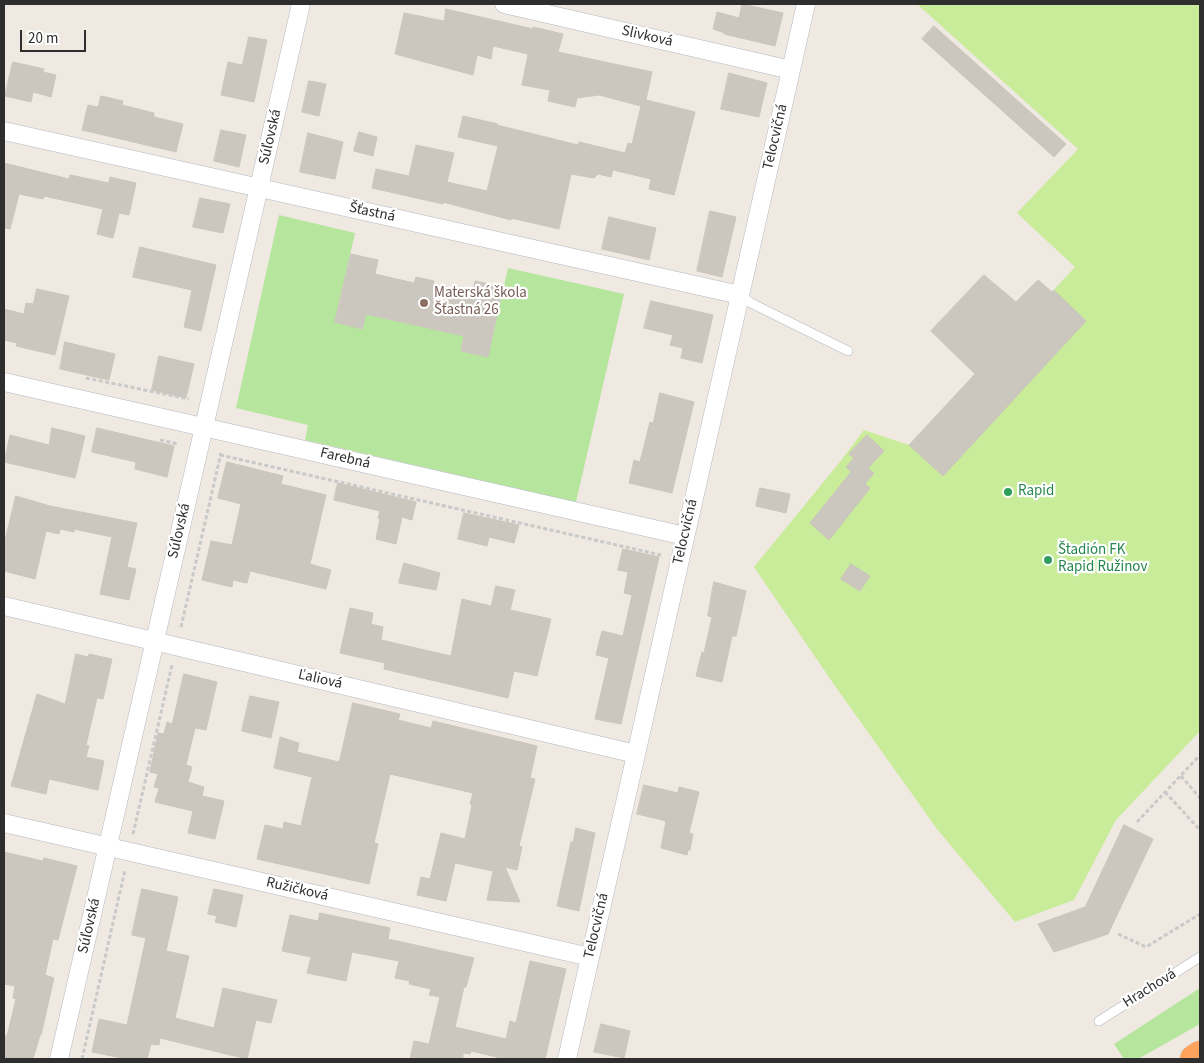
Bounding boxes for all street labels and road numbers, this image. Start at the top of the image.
street label: Slivková [620,22,674,52]
street label: Telocvičná [760,102,792,172]
street label: Súľovská [256,108,286,166]
street label: Šťastná [347,199,397,227]
street label: Farebná [318,444,372,474]
street label: Telocvičná [670,497,702,567]
street label: Súľovská [165,502,195,560]
street label: Ľaliová [296,666,344,694]
street label: Ružičková [264,874,330,906]
street label: Telocvičná [581,891,613,961]
street label: Súľovská [75,897,105,955]
street label: Hrachová [1120,966,1180,1012]

